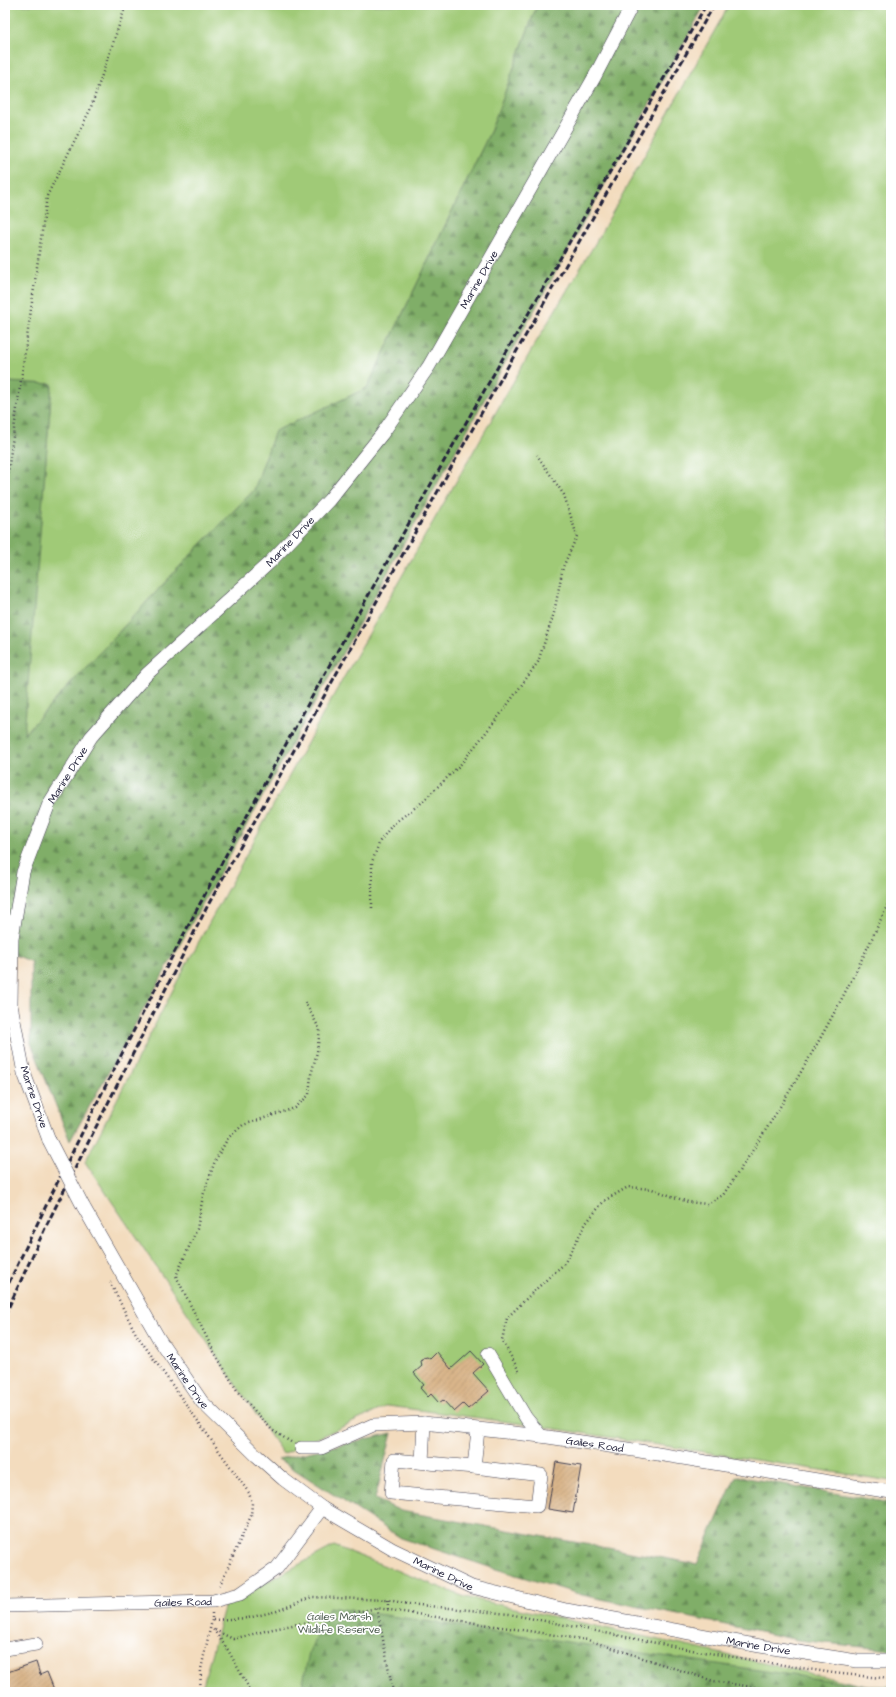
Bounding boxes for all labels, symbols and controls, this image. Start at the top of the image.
street label: Marine Drive [456,247,501,311]
street label: Marine Drive [262,512,318,570]
street label: Marine Drive [44,743,91,806]
street label: Marine Drive [16,1064,52,1130]
street label: Marine Drive [163,1350,212,1412]
street label: Gailes Road [565,1432,625,1456]
street label: Marine Drive [411,1553,476,1594]
street label: Gailes Road [154,1594,212,1610]
park label: Gailes Marsh Wildlife Reserve [298,1609,380,1637]
street label: Marine Drive [725,1632,792,1658]

